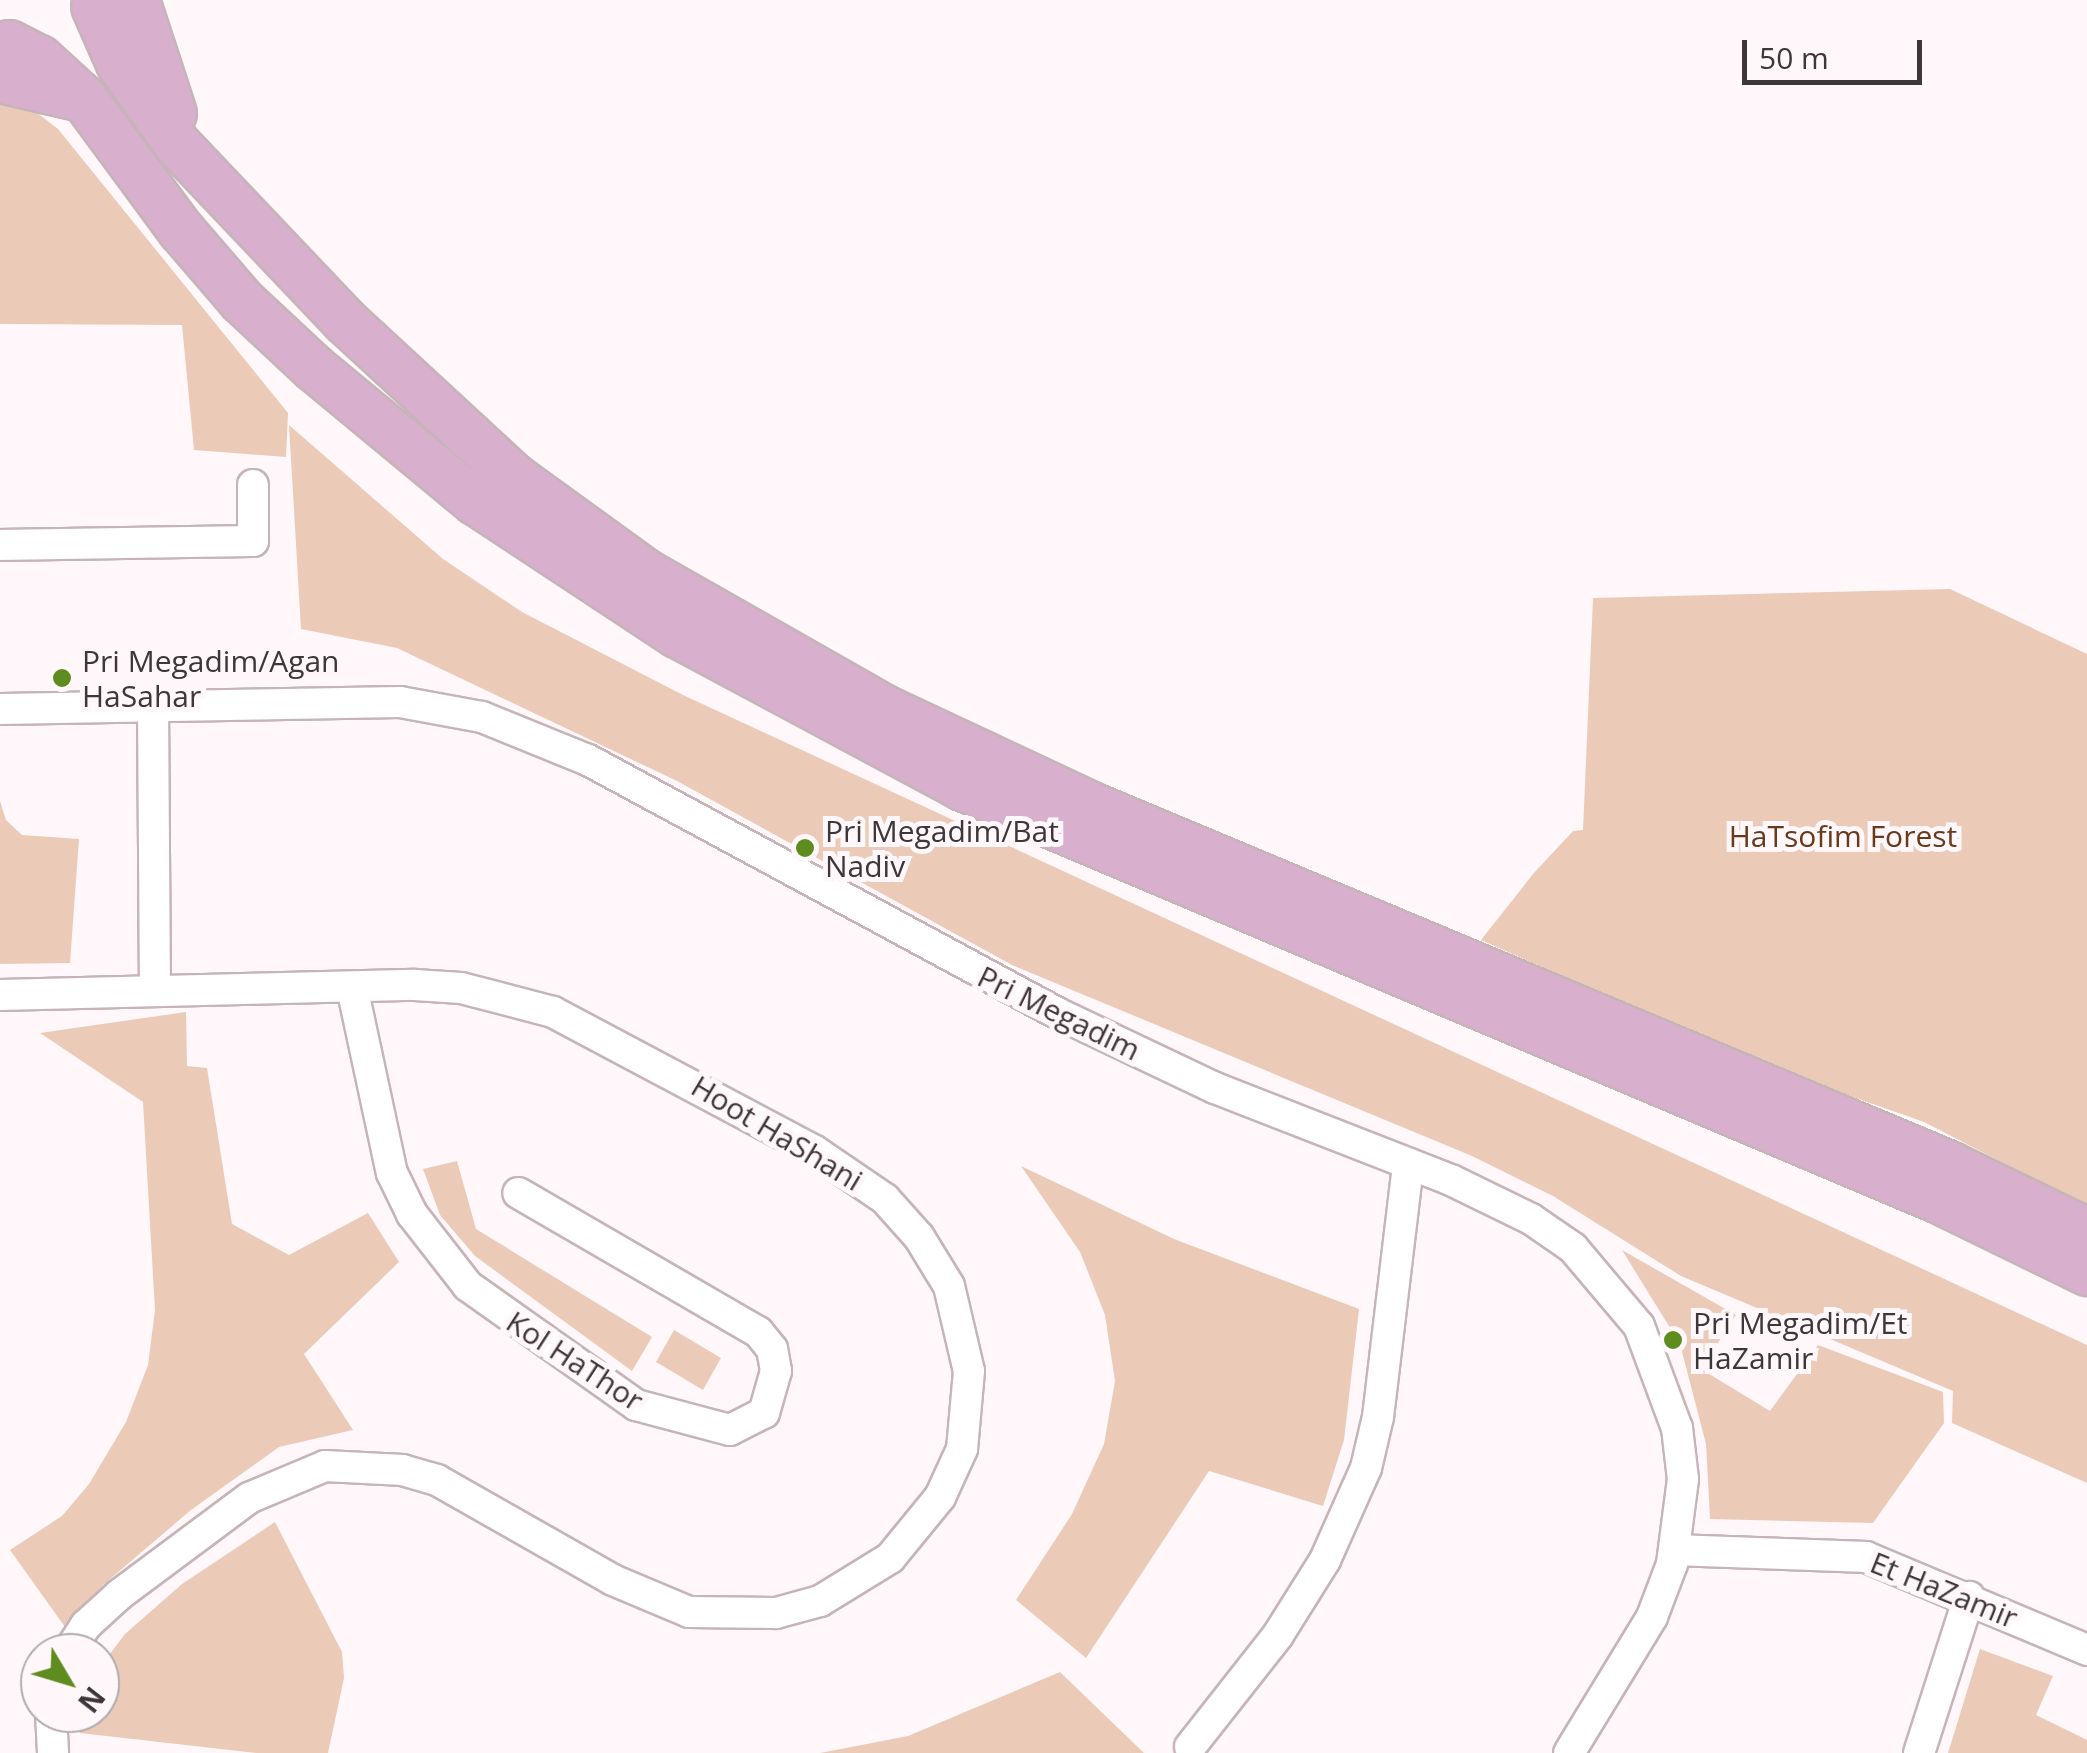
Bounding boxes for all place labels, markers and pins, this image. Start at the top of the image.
place label: Pri Megadim/Agan HaSahar [82,643,339,714]
marker: Pri Megadim/Agan HaSahar [51,667,73,689]
place label: Pri Megadim/Bat Nadiv [825,813,1059,884]
marker: Pri Megadim/Bat Nadiv [794,837,816,859]
place label: Pri Megadim/Et HaZamir [1693,1305,1908,1376]
marker: Pri Megadim/Et HaZamir [1662,1329,1684,1351]

